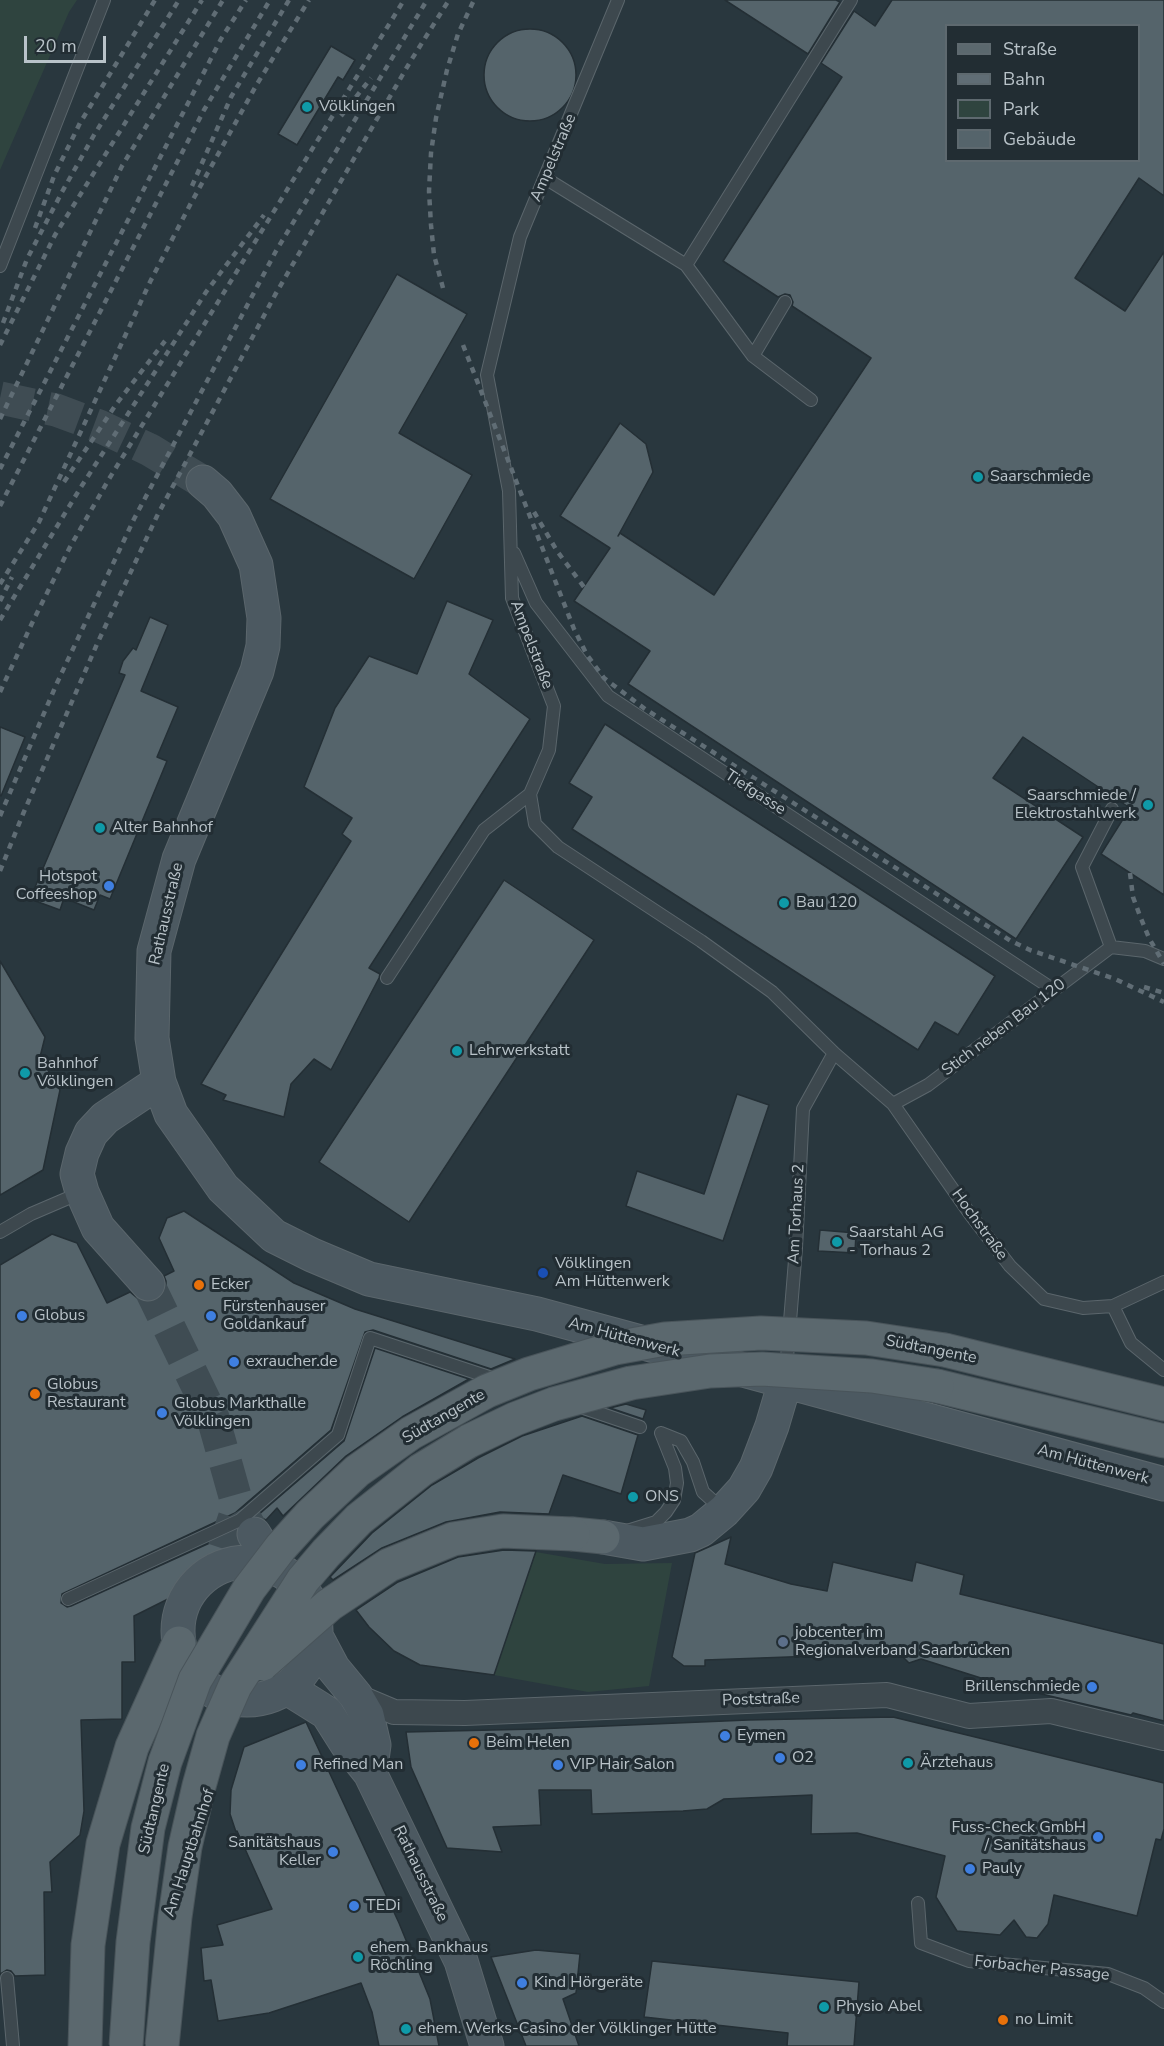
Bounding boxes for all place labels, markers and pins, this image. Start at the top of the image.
place label: Völklingen [319,97,395,117]
marker: Völklingen [300,100,314,114]
place label: Saarschmiede [990,467,1090,487]
marker: Saarschmiede [971,470,985,484]
place label: Saarschmiede / Elektrostahlwerk [1015,786,1136,824]
marker: Saarschmiede / Elektrostahlwerk [1141,798,1155,812]
place label: Alter Bahnhof [112,818,213,838]
marker: Alter Bahnhof [93,821,107,835]
place label: Hotspot Coffeeshop [16,867,97,905]
marker: Hotspot Coffeeshop [102,879,116,893]
place label: Bau 120 [796,893,857,913]
marker: Bau 120 [777,896,791,910]
place label: Lehrwerkstatt [469,1041,570,1061]
marker: Lehrwerkstatt [450,1044,464,1058]
place label: Bahnhof Völklingen [37,1054,113,1092]
marker: Bahnhof Völklingen [18,1066,32,1080]
place label: Saarstahl AG - Torhaus 2 [849,1223,944,1261]
marker: Saarstahl AG - Torhaus 2 [830,1235,844,1249]
place label: Völklingen Am Hüttenwerk [555,1254,670,1292]
marker: Völklingen Am Hüttenwerk [536,1266,550,1280]
place label: Ecker [211,1275,250,1295]
marker: Ecker [192,1278,206,1292]
place label: Fürstenhauser Goldankauf [223,1297,325,1335]
place label: Globus [34,1306,85,1326]
marker: Globus [15,1309,29,1323]
marker: Fürstenhauser Goldankauf [204,1309,218,1323]
place label: exraucher.de [246,1352,337,1372]
marker: exraucher.de [227,1355,241,1369]
place label: Globus Restaurant [47,1375,126,1413]
marker: Globus Restaurant [28,1387,42,1401]
place label: Globus Markthalle Völklingen [174,1394,306,1432]
marker: Globus Markthalle Völklingen [155,1406,169,1420]
place label: ONS [645,1487,679,1507]
marker: ONS [626,1490,640,1504]
place label: jobcenter im Regionalverband Saarbrücken [795,1623,1010,1661]
marker: jobcenter im Regionalverband Saarbrücken [776,1635,790,1649]
place label: Brillenschmiede [965,1677,1080,1697]
marker: Brillenschmiede [1085,1680,1099,1694]
place label: Eymen [737,1726,786,1746]
marker: Eymen [718,1729,732,1743]
place label: Beim Helen [486,1733,570,1753]
marker: Beim Helen [467,1736,481,1750]
place label: O2 [792,1748,814,1768]
marker: O2 [773,1751,787,1765]
place label: Ärztehaus [920,1753,993,1773]
place label: Refined Man [313,1755,403,1775]
place label: VIP Hair Salon [570,1755,675,1775]
marker: Ärztehaus [901,1756,915,1770]
marker: Refined Man [294,1758,308,1772]
marker: VIP Hair Salon [551,1758,565,1772]
place label: Fuss-Check GmbH / Sanitätshaus [952,1818,1086,1856]
marker: Fuss-Check GmbH / Sanitätshaus [1091,1830,1105,1844]
place label: Sanitätshaus Keller [228,1833,321,1871]
marker: Sanitätshaus Keller [326,1845,340,1859]
place label: Pauly [982,1859,1022,1879]
marker: Pauly [963,1862,977,1876]
place label: TEDi [366,1896,401,1916]
marker: TEDi [347,1899,361,1913]
place label: ehem. Bankhaus Röchling [370,1938,488,1976]
marker: ehem. Bankhaus Röchling [351,1950,365,1964]
place label: Kind Hörgeräte [534,1973,643,1993]
marker: Kind Hörgeräte [515,1976,529,1990]
place label: Physio Abel [836,1997,922,2017]
marker: Physio Abel [817,2000,831,2014]
place label: no Limit [1015,2010,1073,2030]
marker: no Limit [996,2013,1010,2027]
place label: ehem. Werks-Casino der Völklinger Hütte [418,2019,717,2039]
marker: ehem. Werks-Casino der Völklinger Hütte [399,2022,413,2036]

